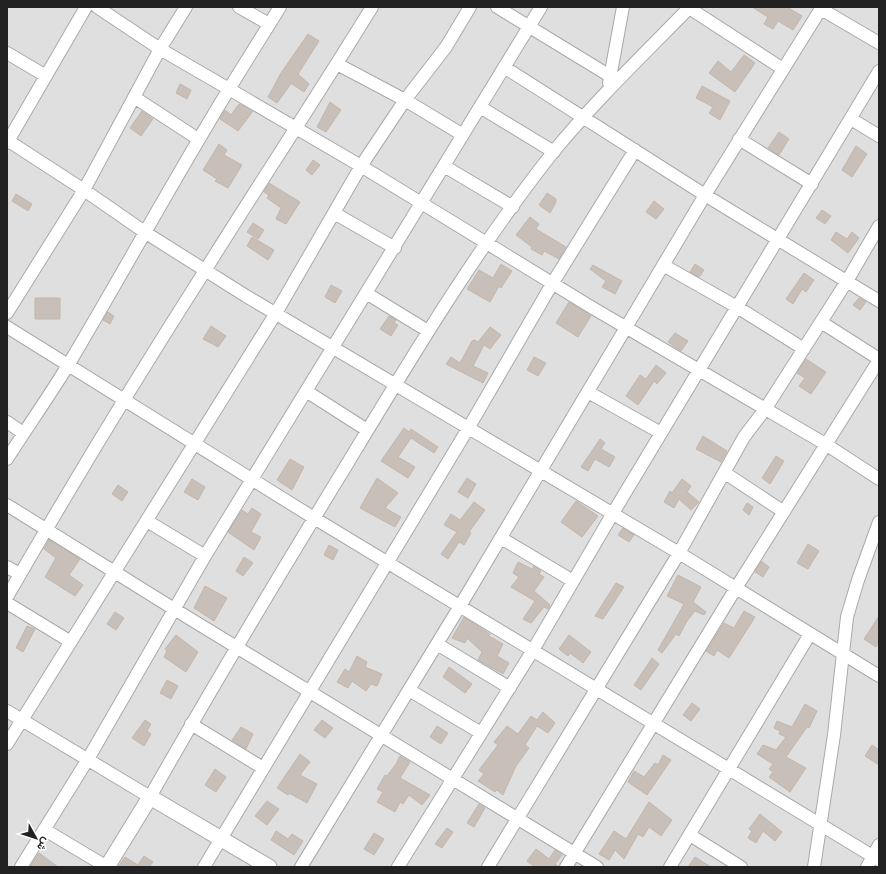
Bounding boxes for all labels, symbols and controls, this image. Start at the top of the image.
north arrow [16,818,56,858]
text: ش [34,835,53,853]

